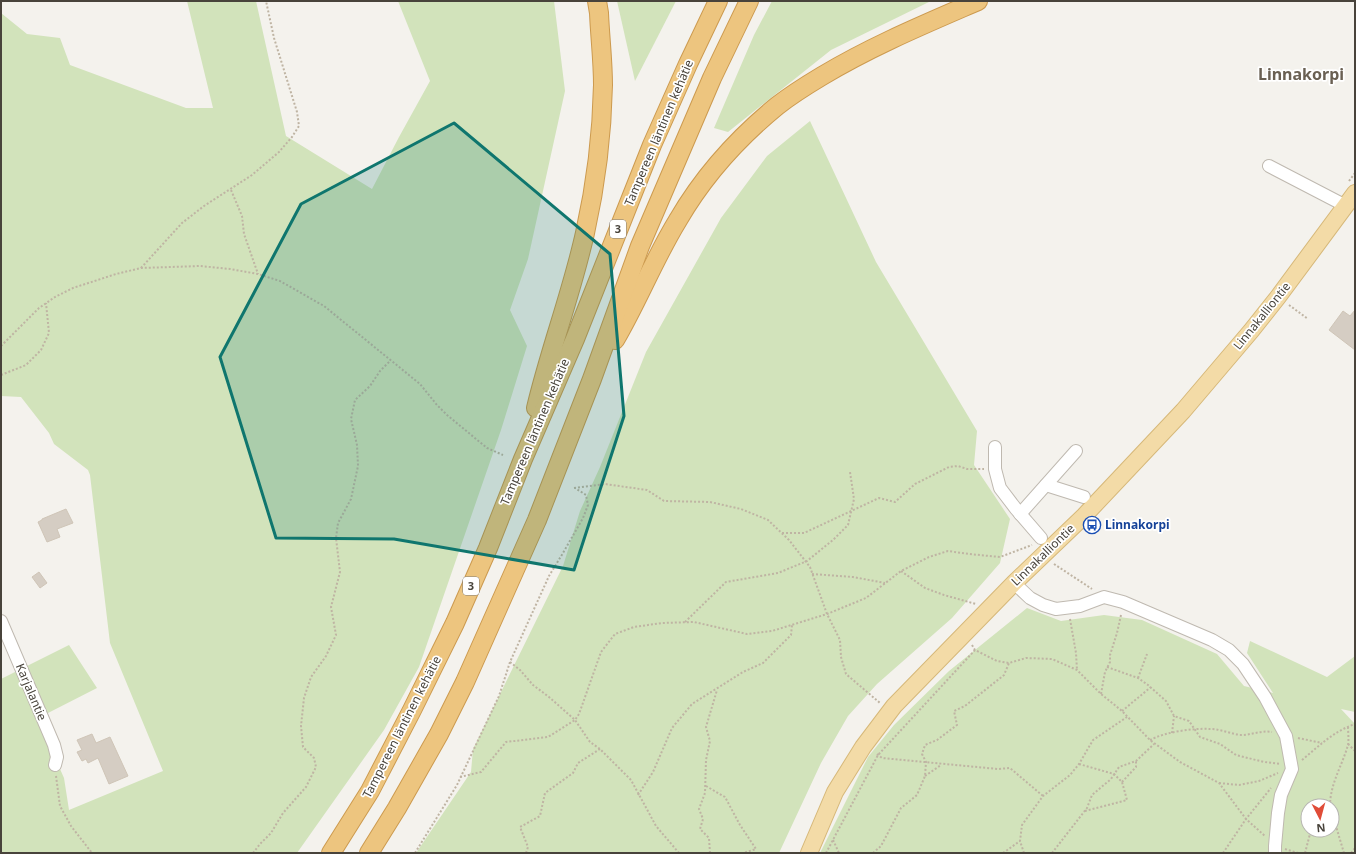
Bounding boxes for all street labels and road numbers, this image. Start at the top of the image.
street label: Tampereen läntinen kehätie [620,57,697,209]
road number: 3 [610,220,626,238]
street label: Linnakalliontie [1229,278,1294,353]
street label: Tampereen läntinen kehätie [496,356,573,508]
street label: Linnakalliontie [1007,520,1078,589]
road number: 3 [463,577,479,595]
street label: Tampereen läntinen kehätie [358,653,445,801]
street label: Karjalantie [12,661,51,723]

